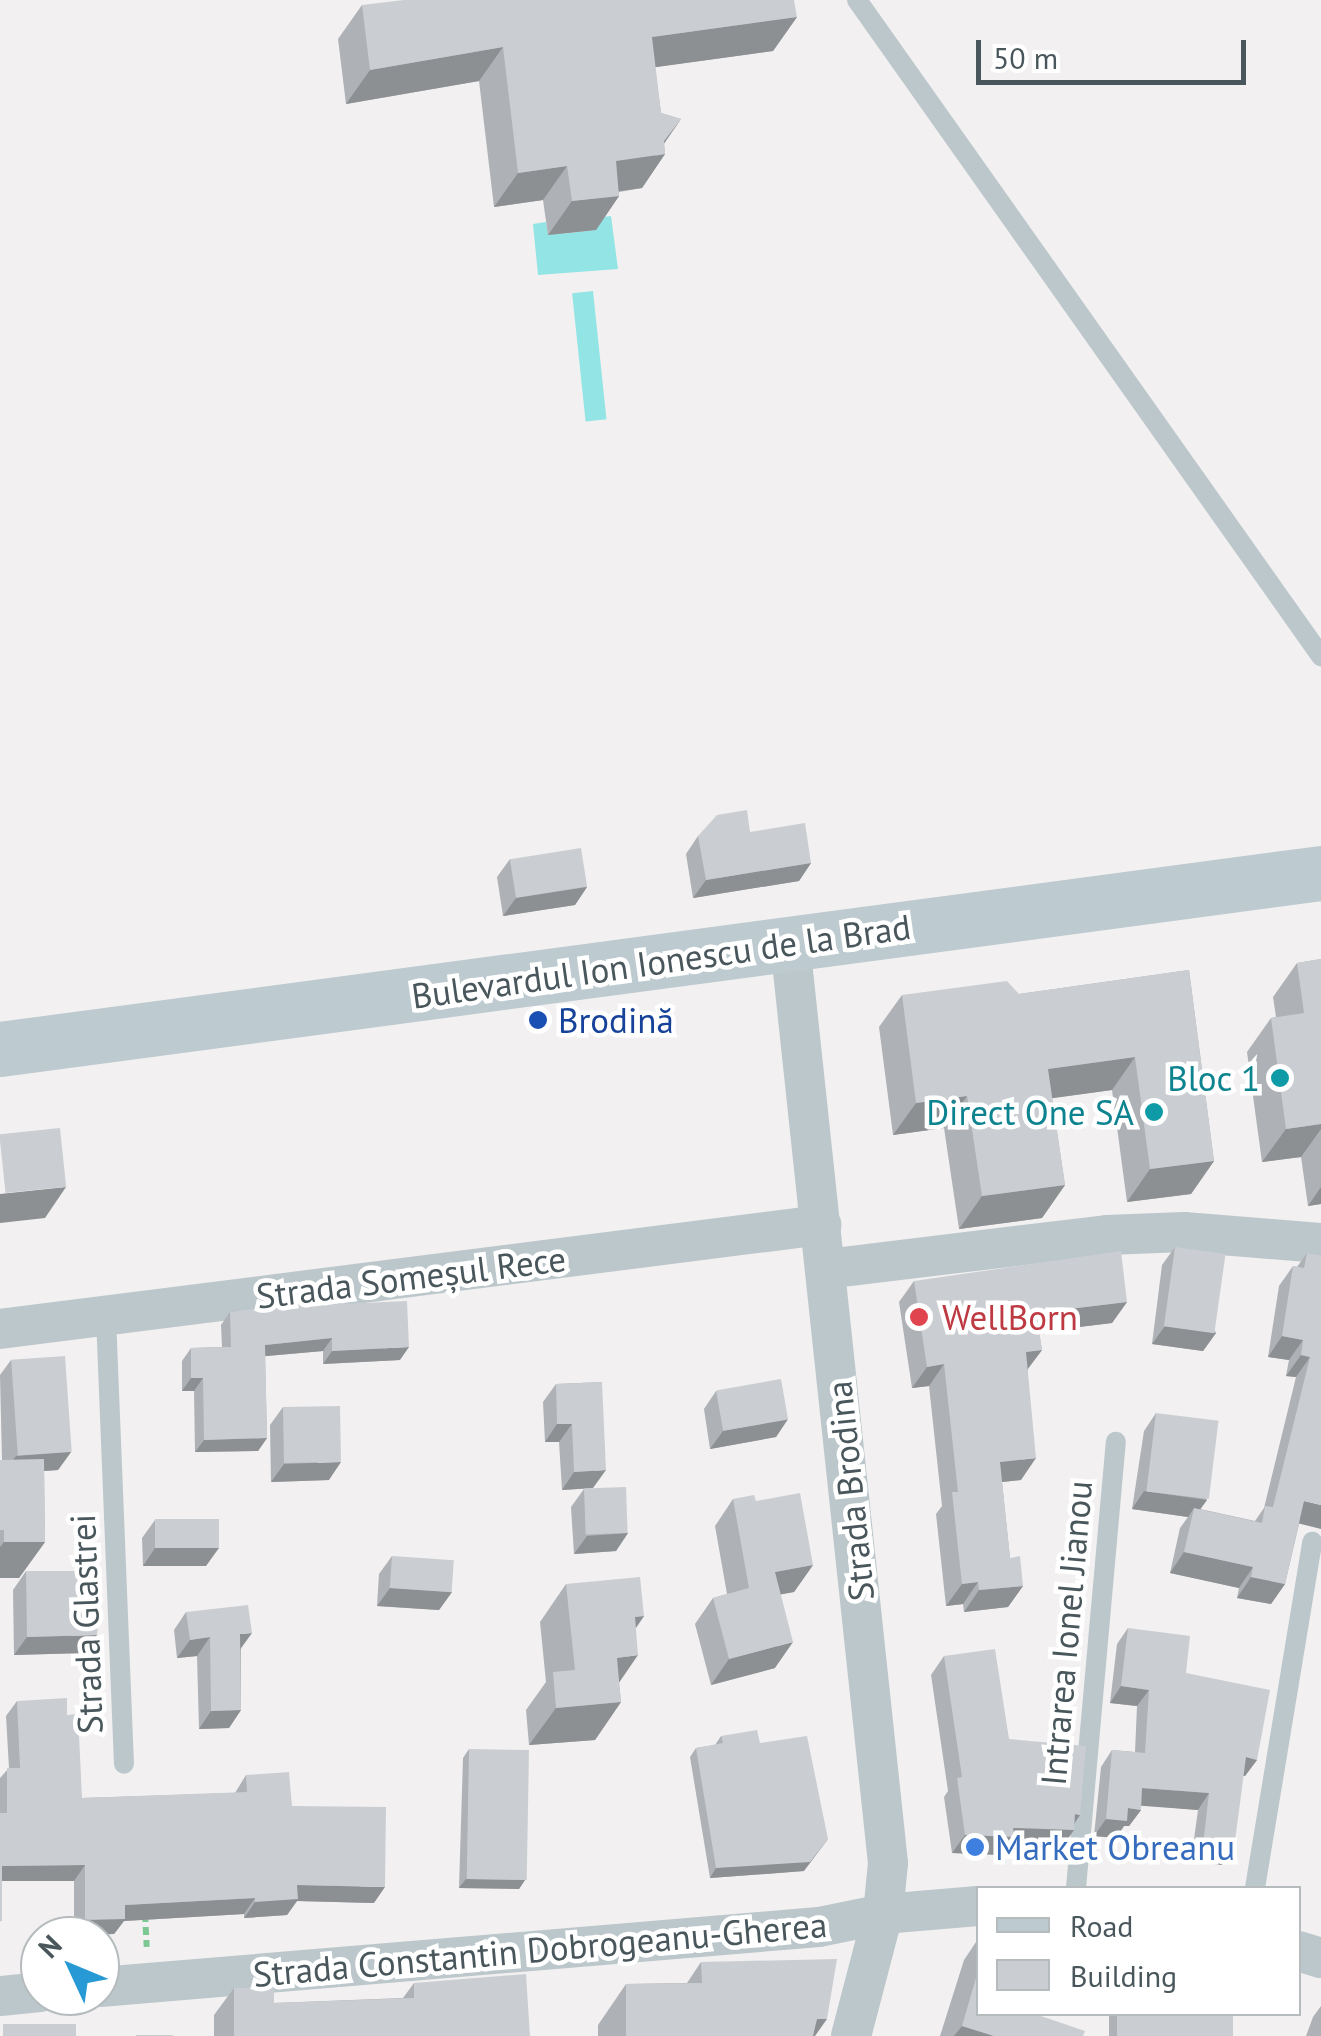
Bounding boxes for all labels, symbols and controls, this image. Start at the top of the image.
scale bar [981,20,1251,82]
text: 50 m [993,38,1058,77]
street label: Bulevardul Ion Ionescu de la Brad [409,905,913,1017]
place label: Brodină [558,999,674,1041]
marker: Brodină [527,1009,549,1031]
place label: Bloc 1 [1166,1057,1260,1099]
marker: Bloc 1 [1269,1067,1291,1089]
place label: Direct One SA [926,1091,1134,1133]
marker: Direct One SA [1143,1101,1165,1123]
street label: Strada Someșul Rece [254,1237,568,1317]
place label: WellBorn [942,1296,1078,1338]
marker: WellBorn [906,1304,932,1330]
street label: Strada Brodina [818,1379,882,1603]
street label: Intrarea Ionel Jianou [1032,1479,1100,1787]
street label: Strada Glastrei [61,1513,111,1735]
place label: Market Obreanu [995,1826,1235,1868]
marker: Market Obreanu [964,1836,986,1858]
legend [976,1886,1301,2016]
street label: Strada Constantin Dobrogeanu-Gherea [251,1903,829,1995]
text: Road [1070,1906,1134,1945]
north arrow [20,1916,120,2016]
text: N [30,1927,69,1966]
text: Building [1070,1956,1177,1995]

